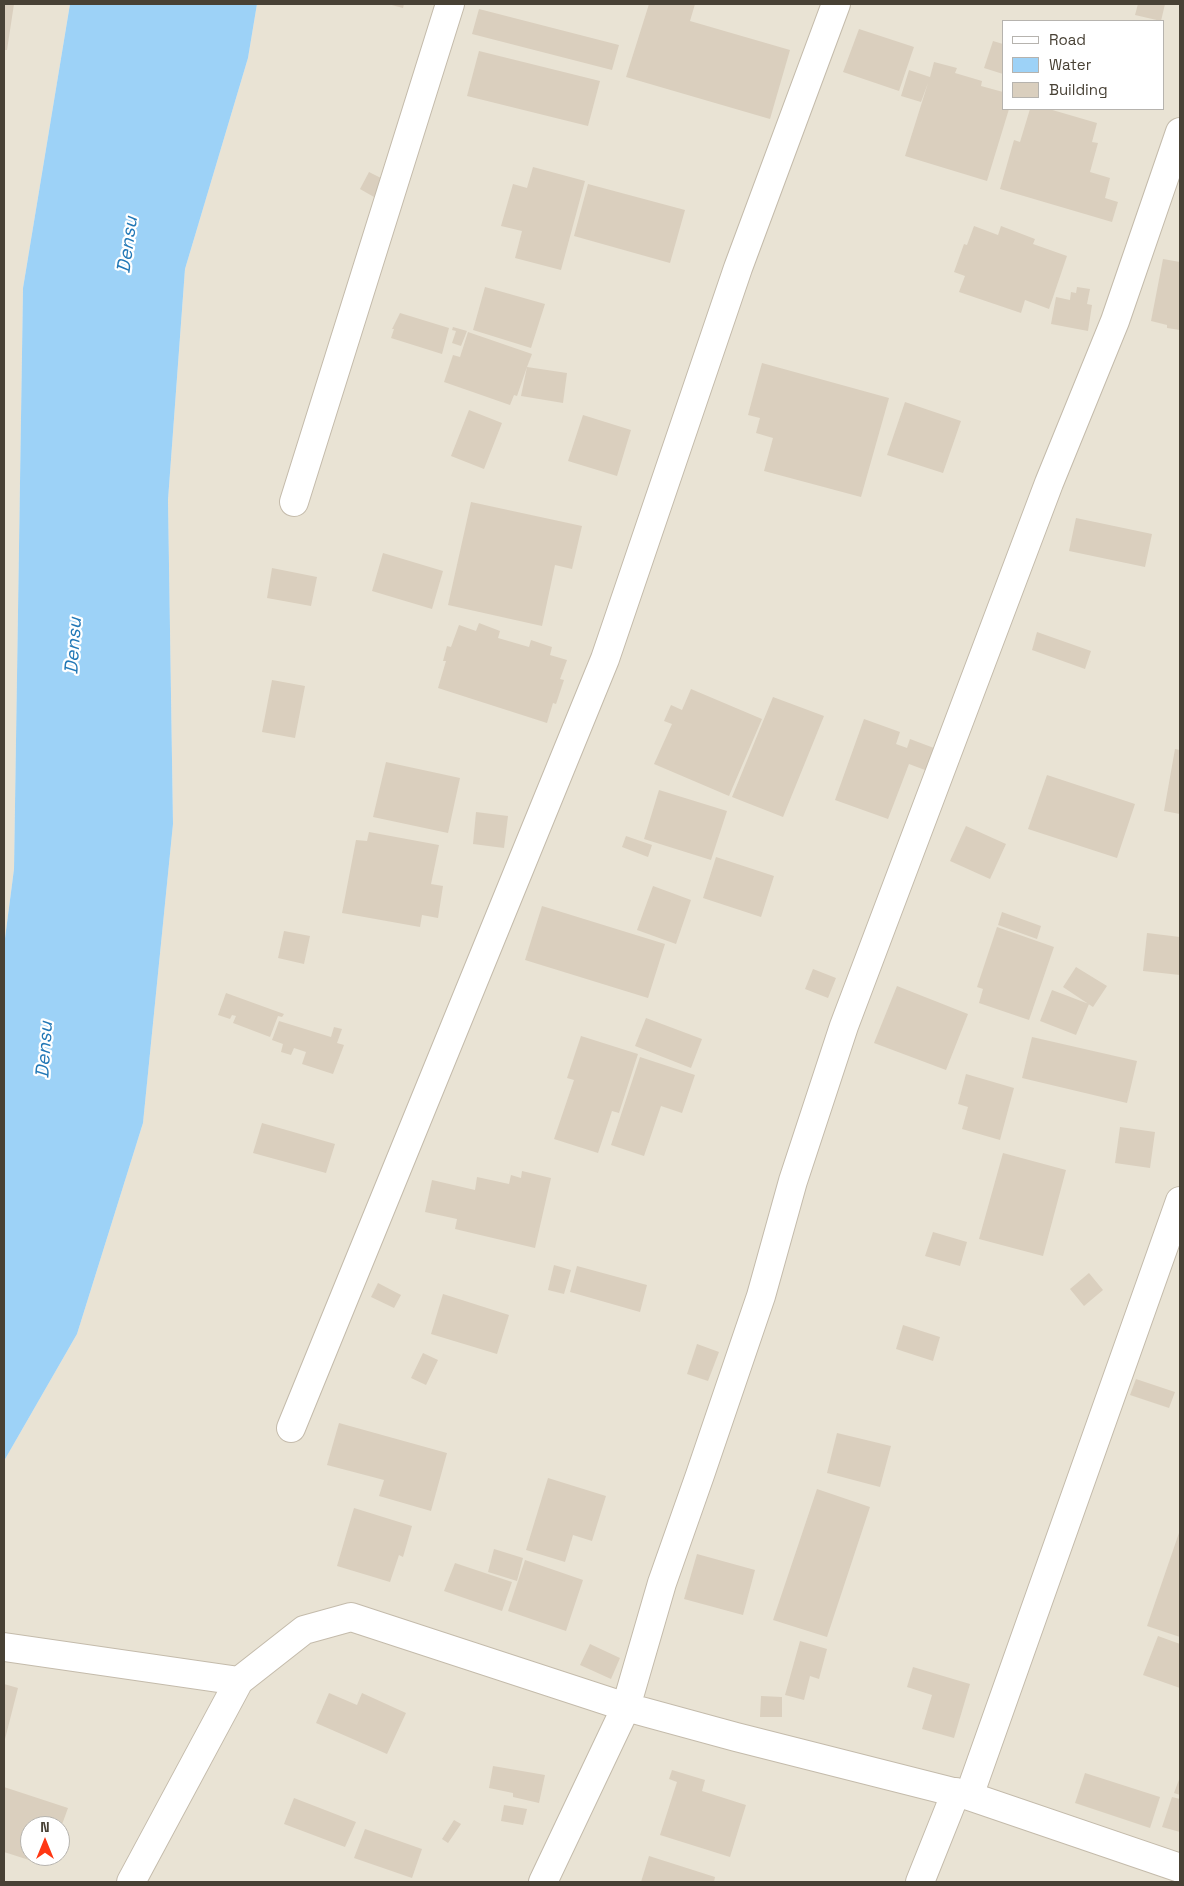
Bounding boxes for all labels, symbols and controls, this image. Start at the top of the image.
legend [1002,20,1164,110]
text: Road [1049,30,1086,49]
text: Water [1049,55,1091,74]
text: Building [1049,80,1108,99]
water label: Densu [113,215,143,275]
water label: Densu [61,617,87,675]
water label: Densu [32,1021,58,1079]
north arrow [20,1816,70,1866]
text: N [40,1818,50,1836]

